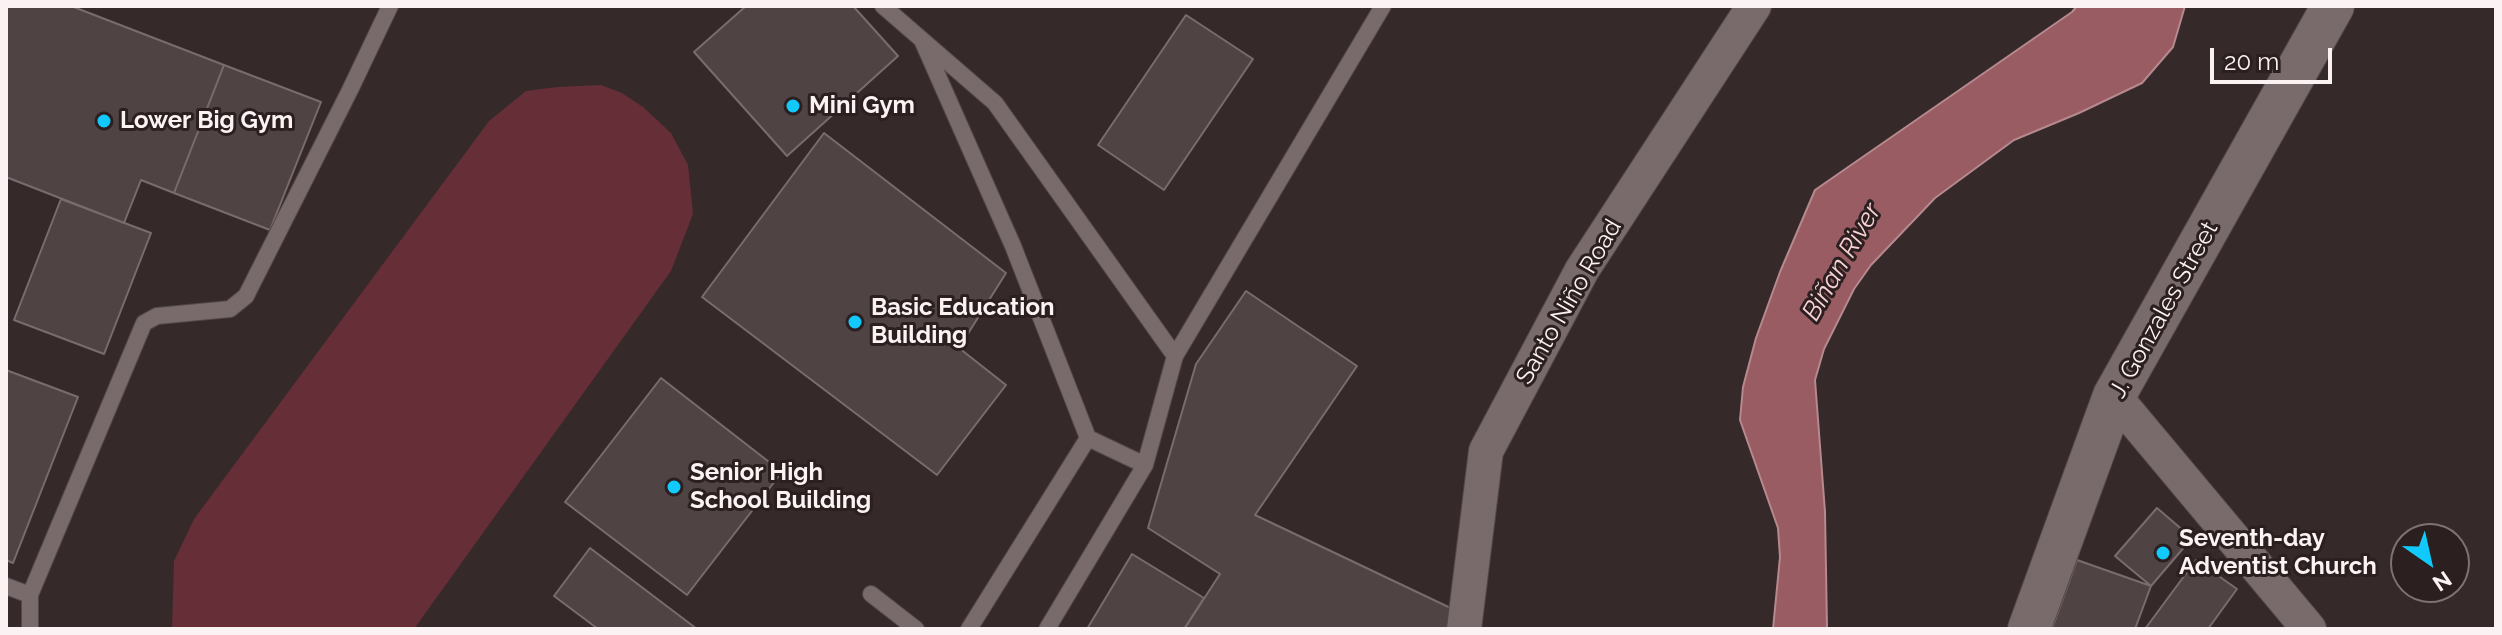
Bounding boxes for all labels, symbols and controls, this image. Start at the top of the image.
scale bar [2214,32,2336,82]
text: 20 m [2224,47,2279,76]
place label: Mini Gym [809,92,915,120]
marker: Mini Gym [784,97,802,115]
place label: Lower Big Gym [120,107,293,135]
marker: Lower Big Gym [95,112,113,130]
water label: Biñan River [1796,198,1888,326]
street label: Santo Niño Road [1510,214,1628,390]
street label: J. Gonzales Street [2104,217,2224,403]
place label: Basic Education Building [871,294,1054,350]
marker: Basic Education Building [846,313,864,331]
place label: Senior High School Building [690,459,871,515]
marker: Senior High School Building [665,478,683,496]
north arrow [2390,523,2470,603]
place label: Seventh-day Adventist Church [2179,525,2377,581]
marker: Seventh-day Adventist Church [2154,544,2172,562]
text: N [2428,566,2457,597]

